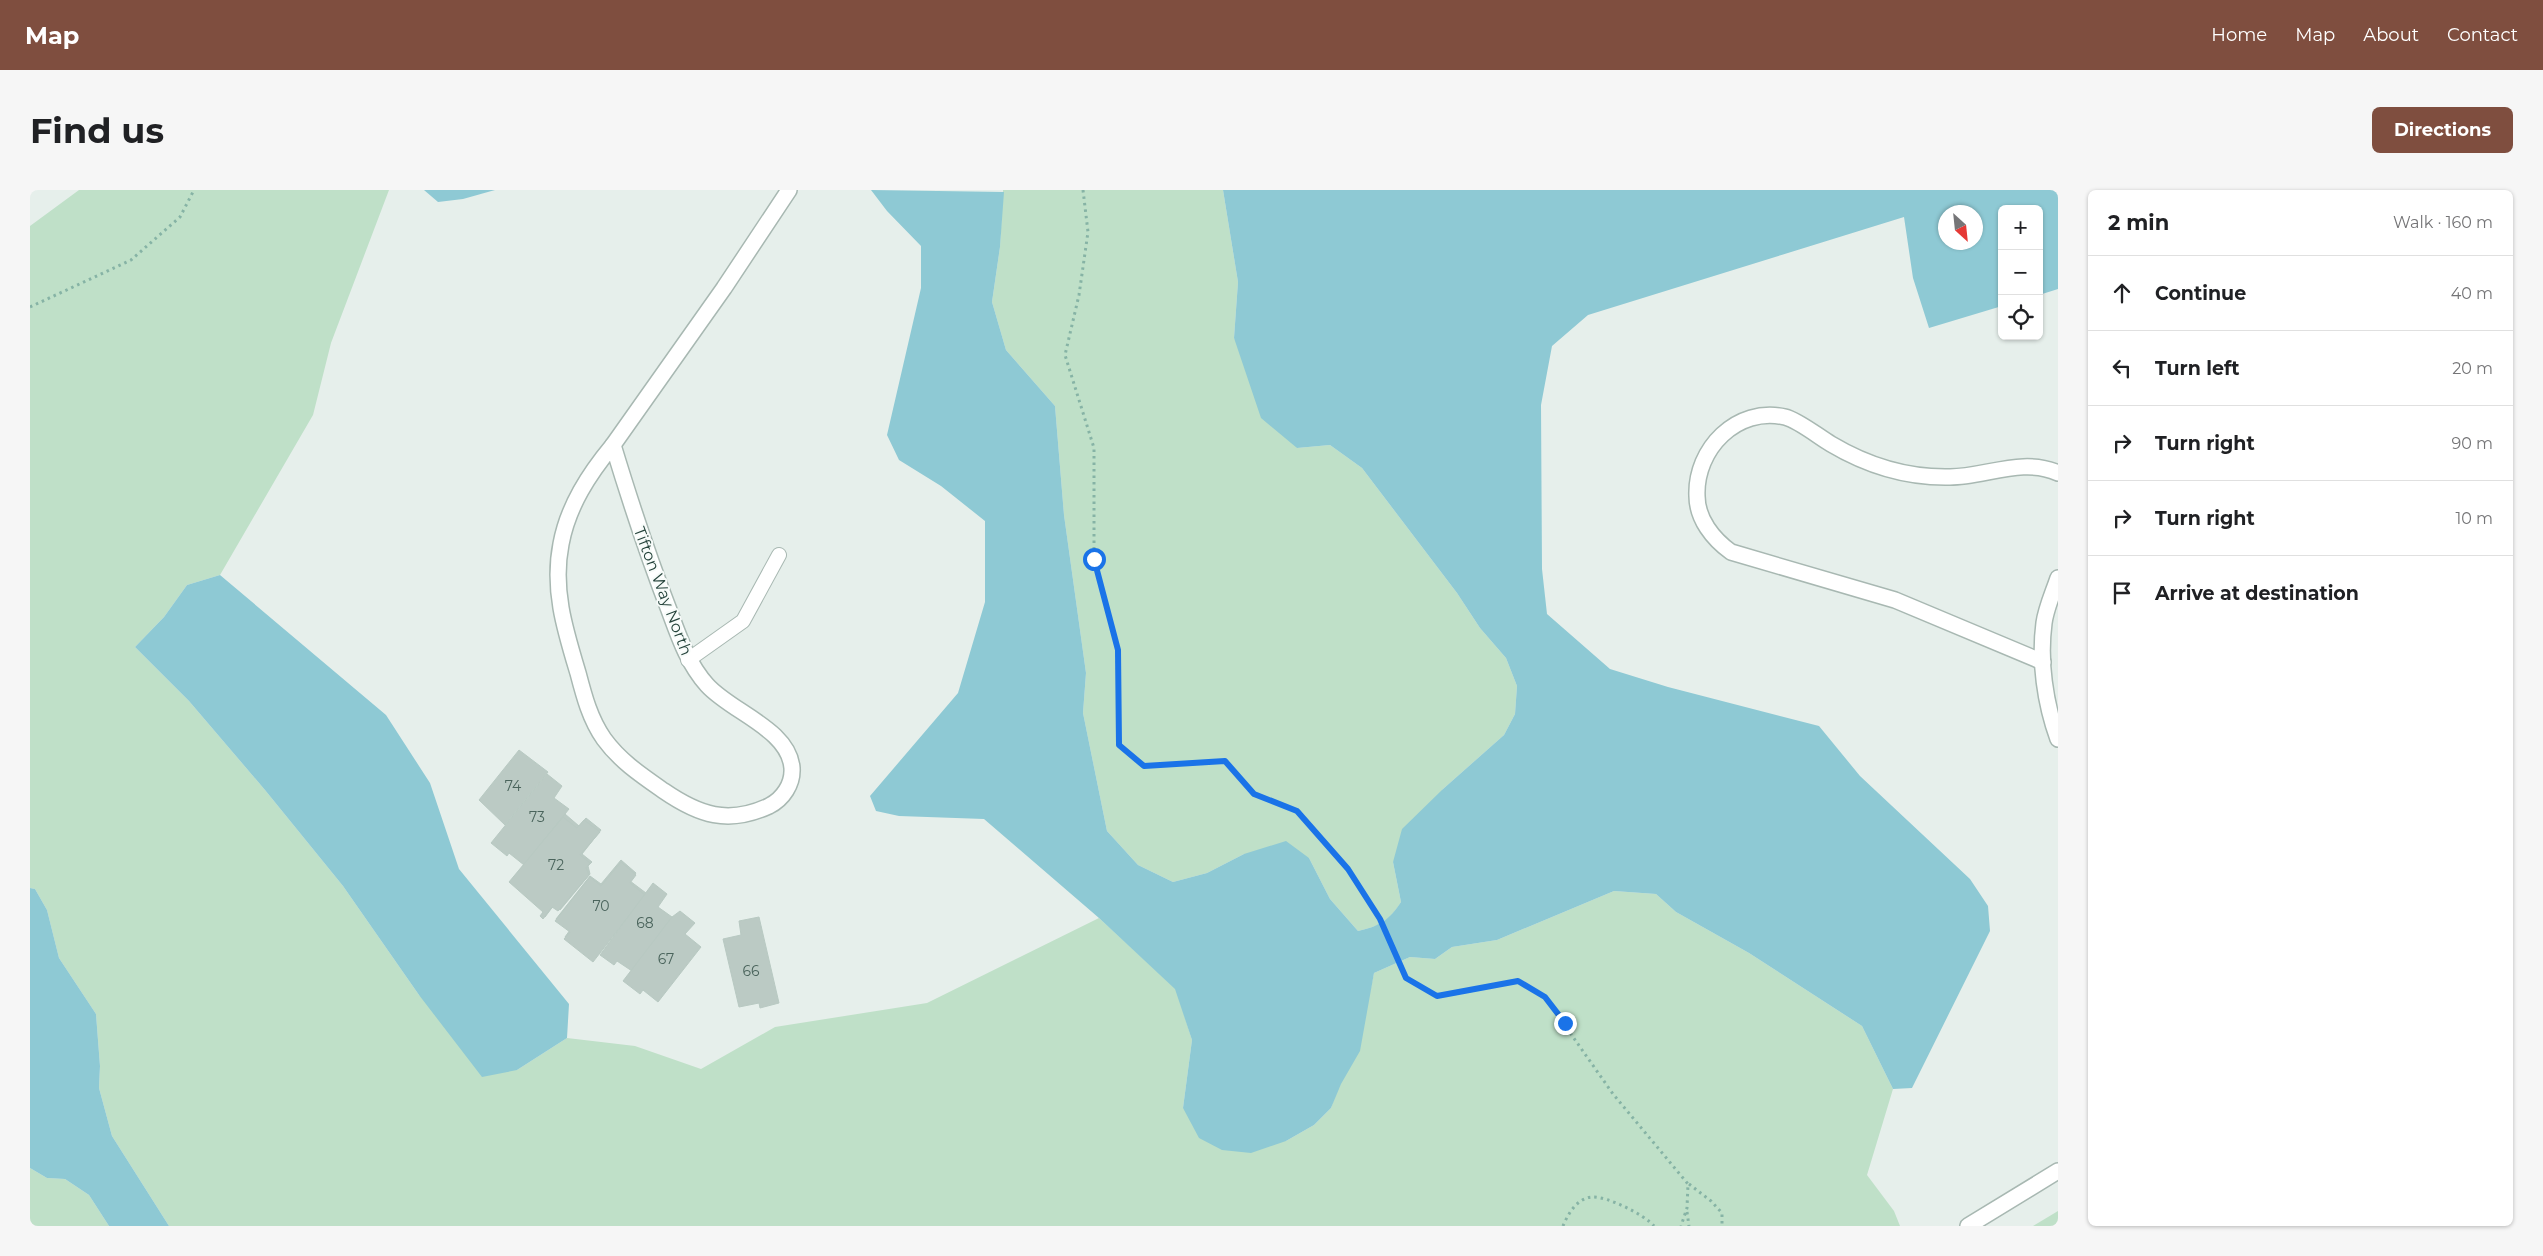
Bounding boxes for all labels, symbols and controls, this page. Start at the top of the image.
text: Map [25,21,79,50]
text: Home [2211,24,2267,46]
text: Map [2295,24,2335,46]
text: About [2363,24,2419,46]
text: Contact [2447,24,2518,46]
button: Directions [2372,107,2513,153]
text: Find us [30,109,164,152]
north arrow [1938,205,1983,250]
map controls [1998,205,2043,340]
button: + [1998,205,2043,250]
text: 2 min [2108,210,2169,235]
text: Walk · 160 m [2393,213,2493,232]
button: − [1998,250,2043,295]
icon: ahead [2108,279,2136,307]
text: Continue [2155,282,2246,305]
text: 40 m [2451,284,2493,303]
button: locate [1998,295,2043,340]
icon: left [2108,354,2136,382]
text: Turn left [2155,357,2240,380]
text: 20 m [2452,359,2493,378]
icon: right [2108,429,2136,457]
text: Turn right [2155,432,2255,455]
text: 90 m [2451,434,2493,453]
icon: right [2108,504,2136,532]
text: Turn right [2155,507,2255,530]
text: 10 m [2455,509,2493,528]
street label: Tifton Way North [630,524,696,658]
route start [1083,548,1106,571]
icon: arrive [2108,579,2136,607]
text: Arrive at destination [2155,582,2359,605]
house number: 74 [505,777,522,795]
house number: 73 [529,808,545,826]
house number: 72 [548,856,564,874]
house number: 70 [592,897,610,915]
house number: 68 [636,914,654,932]
house number: 67 [658,950,674,968]
house number: 66 [742,962,760,980]
route end [1554,1012,1577,1035]

